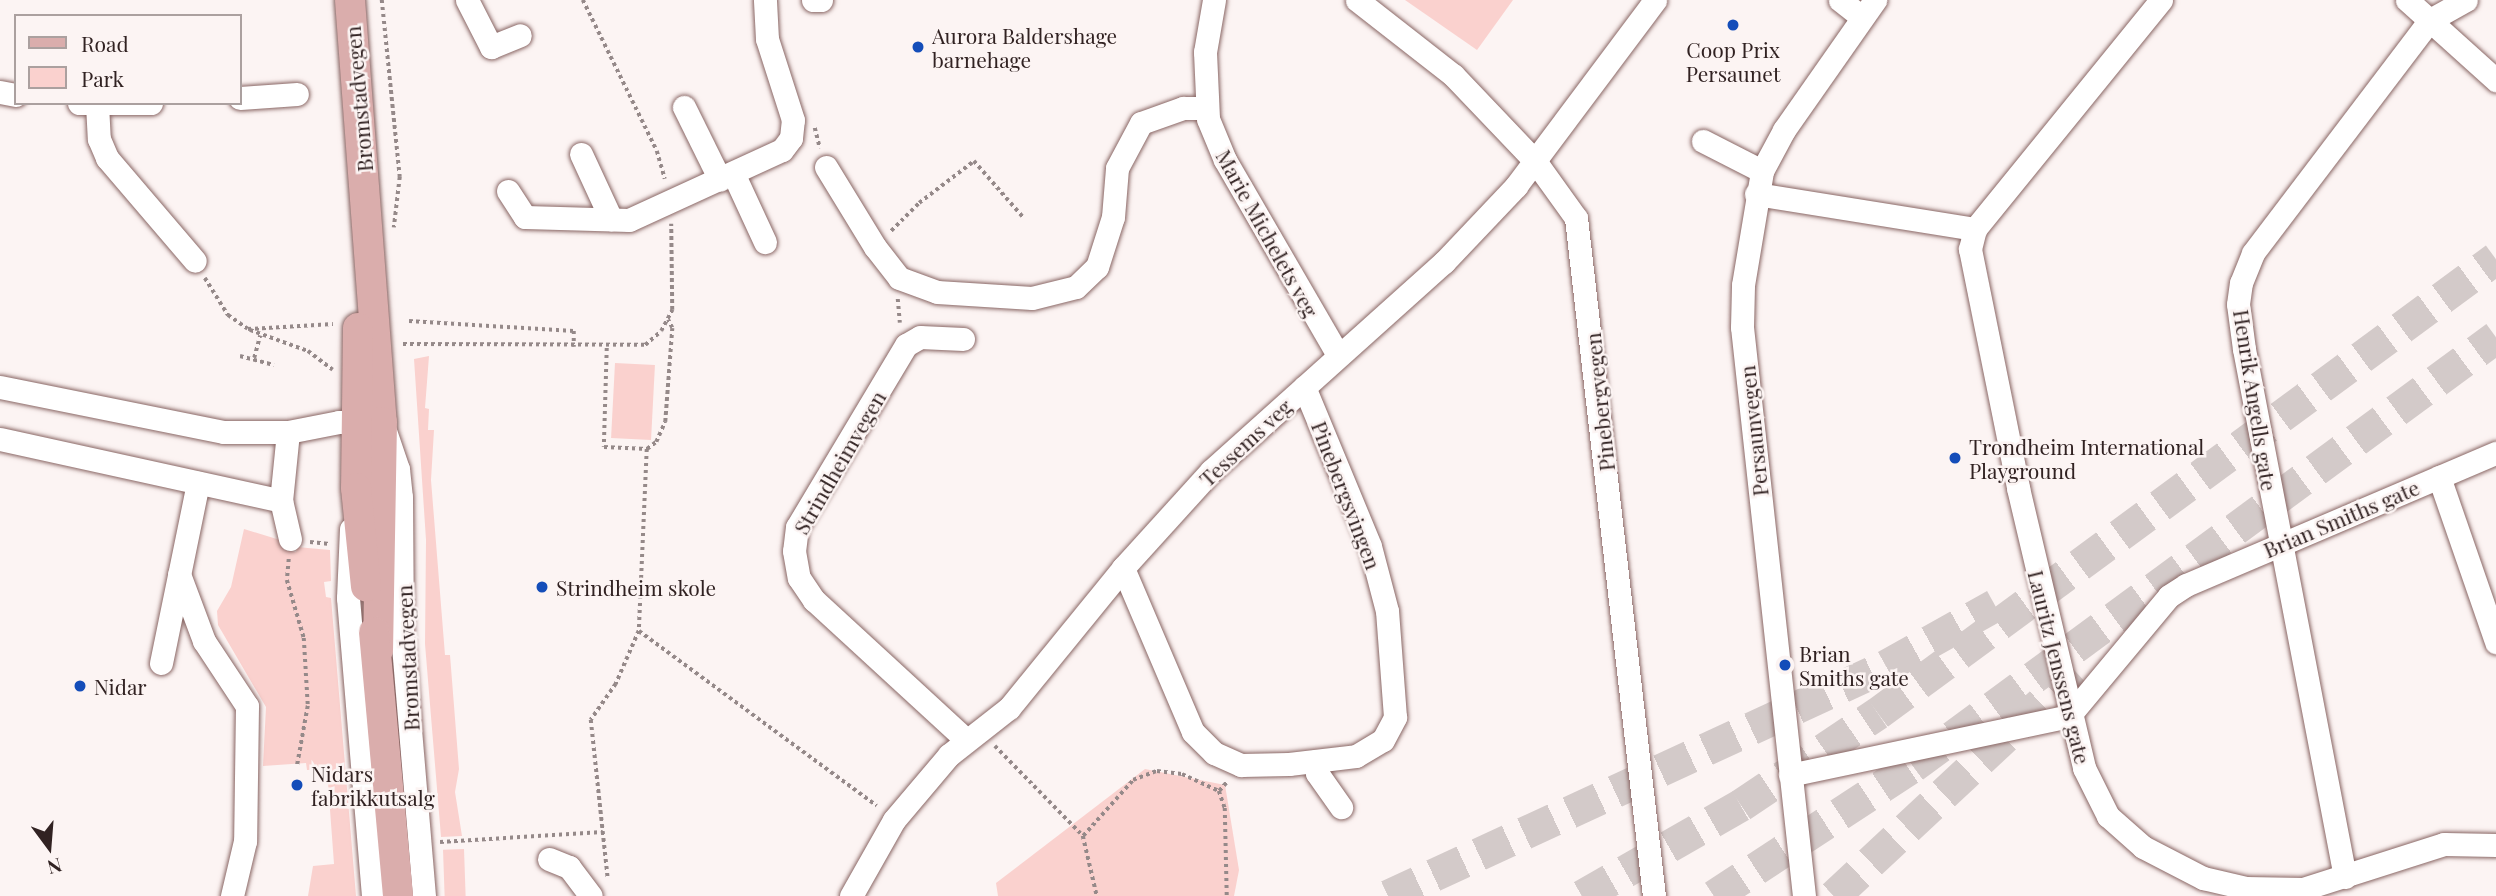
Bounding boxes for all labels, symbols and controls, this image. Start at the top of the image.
legend [14,14,242,105]
marker: Coop Prix Persaunet [1725,17,1741,33]
place label: Aurora Baldershage barnehage [932,22,1117,72]
street label: Bromstadvegen [339,25,377,173]
text: Road [81,29,129,57]
place label: Coop Prix Persaunet [1686,36,1780,86]
marker: Aurora Baldershage barnehage [910,39,926,55]
text: Park [81,64,124,92]
street label: Marie Michelets veg [1211,145,1325,321]
street label: Henrik Angells gate [2229,307,2283,493]
street label: Pinebergvegen [1579,332,1619,472]
street label: Persaunvegen [1734,364,1772,498]
street label: Strindheimvegen [788,386,890,538]
street label: Tessems veg [1194,393,1296,491]
street label: Pinebergsvingen [1307,417,1387,573]
place label: Trondheim International Playground [1969,433,2204,483]
marker: Trondheim International Playground [1947,450,1963,466]
street label: Brian Smiths gate [2259,474,2423,562]
street label: Lauritz Jenssens gate [2024,568,2096,766]
place label: Strindheim skole [556,574,716,600]
marker: Strindheim skole [534,579,550,595]
street label: Bromstadvegen [391,584,423,732]
place label: Brian Smiths gate [1799,640,1909,690]
marker: Brian Smiths gate [1777,657,1793,673]
place label: Nidar [94,673,147,699]
marker: Nidar [72,678,88,694]
place label: Nidars fabrikkutsalg [311,760,435,810]
marker: Nidars fabrikkutsalg [289,777,305,793]
north arrow [14,812,84,882]
text: N [45,853,65,882]

